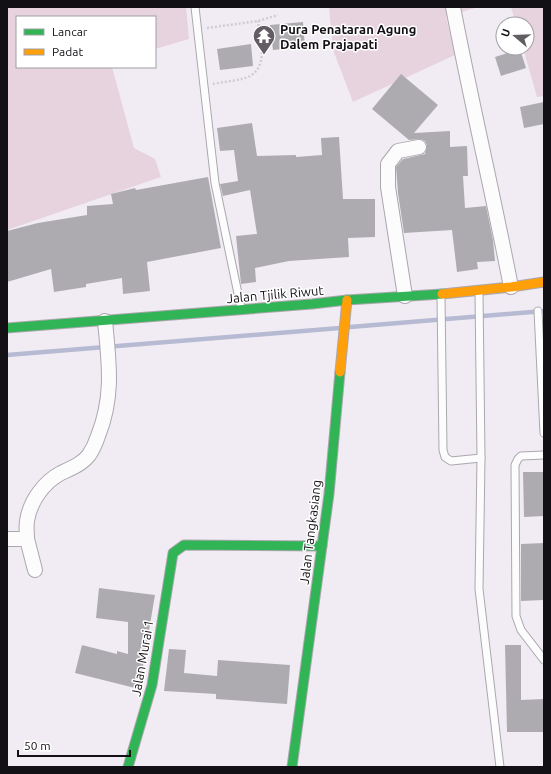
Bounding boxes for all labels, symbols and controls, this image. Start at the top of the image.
legend [16,16,156,68]
north arrow [495,16,535,56]
place label: Pura Penataran Agung Dalem Prajapati [280,22,416,51]
temple icon: Pura Penataran Agung Dalem Prajapati [251,23,277,56]
text: Lancar [52,25,88,38]
text: U [499,27,512,38]
text: Padat [52,45,83,58]
street label: Jalan Tjilik Riwut [226,283,324,305]
street label: Jalan Tangkasiang [297,479,323,585]
street label: Jalan Murai 1 [128,619,156,697]
scale bar [18,732,130,758]
text: 50 m [24,739,51,752]

